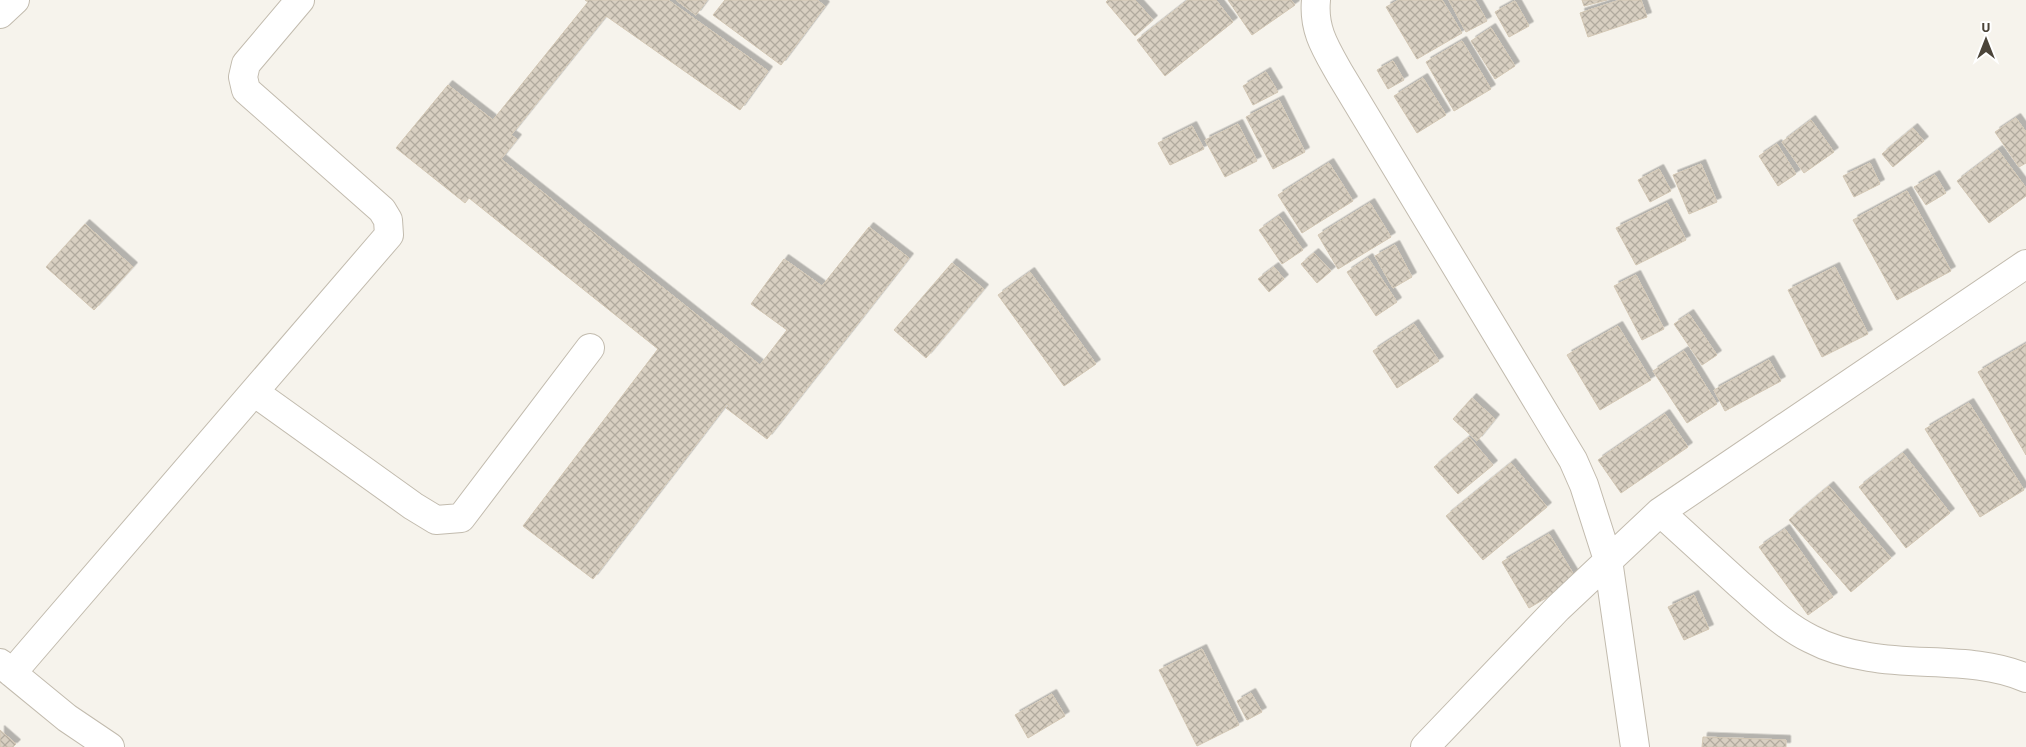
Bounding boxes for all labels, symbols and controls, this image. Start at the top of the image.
north arrow [1961,15,2011,65]
text: U [1982,18,1991,35]

